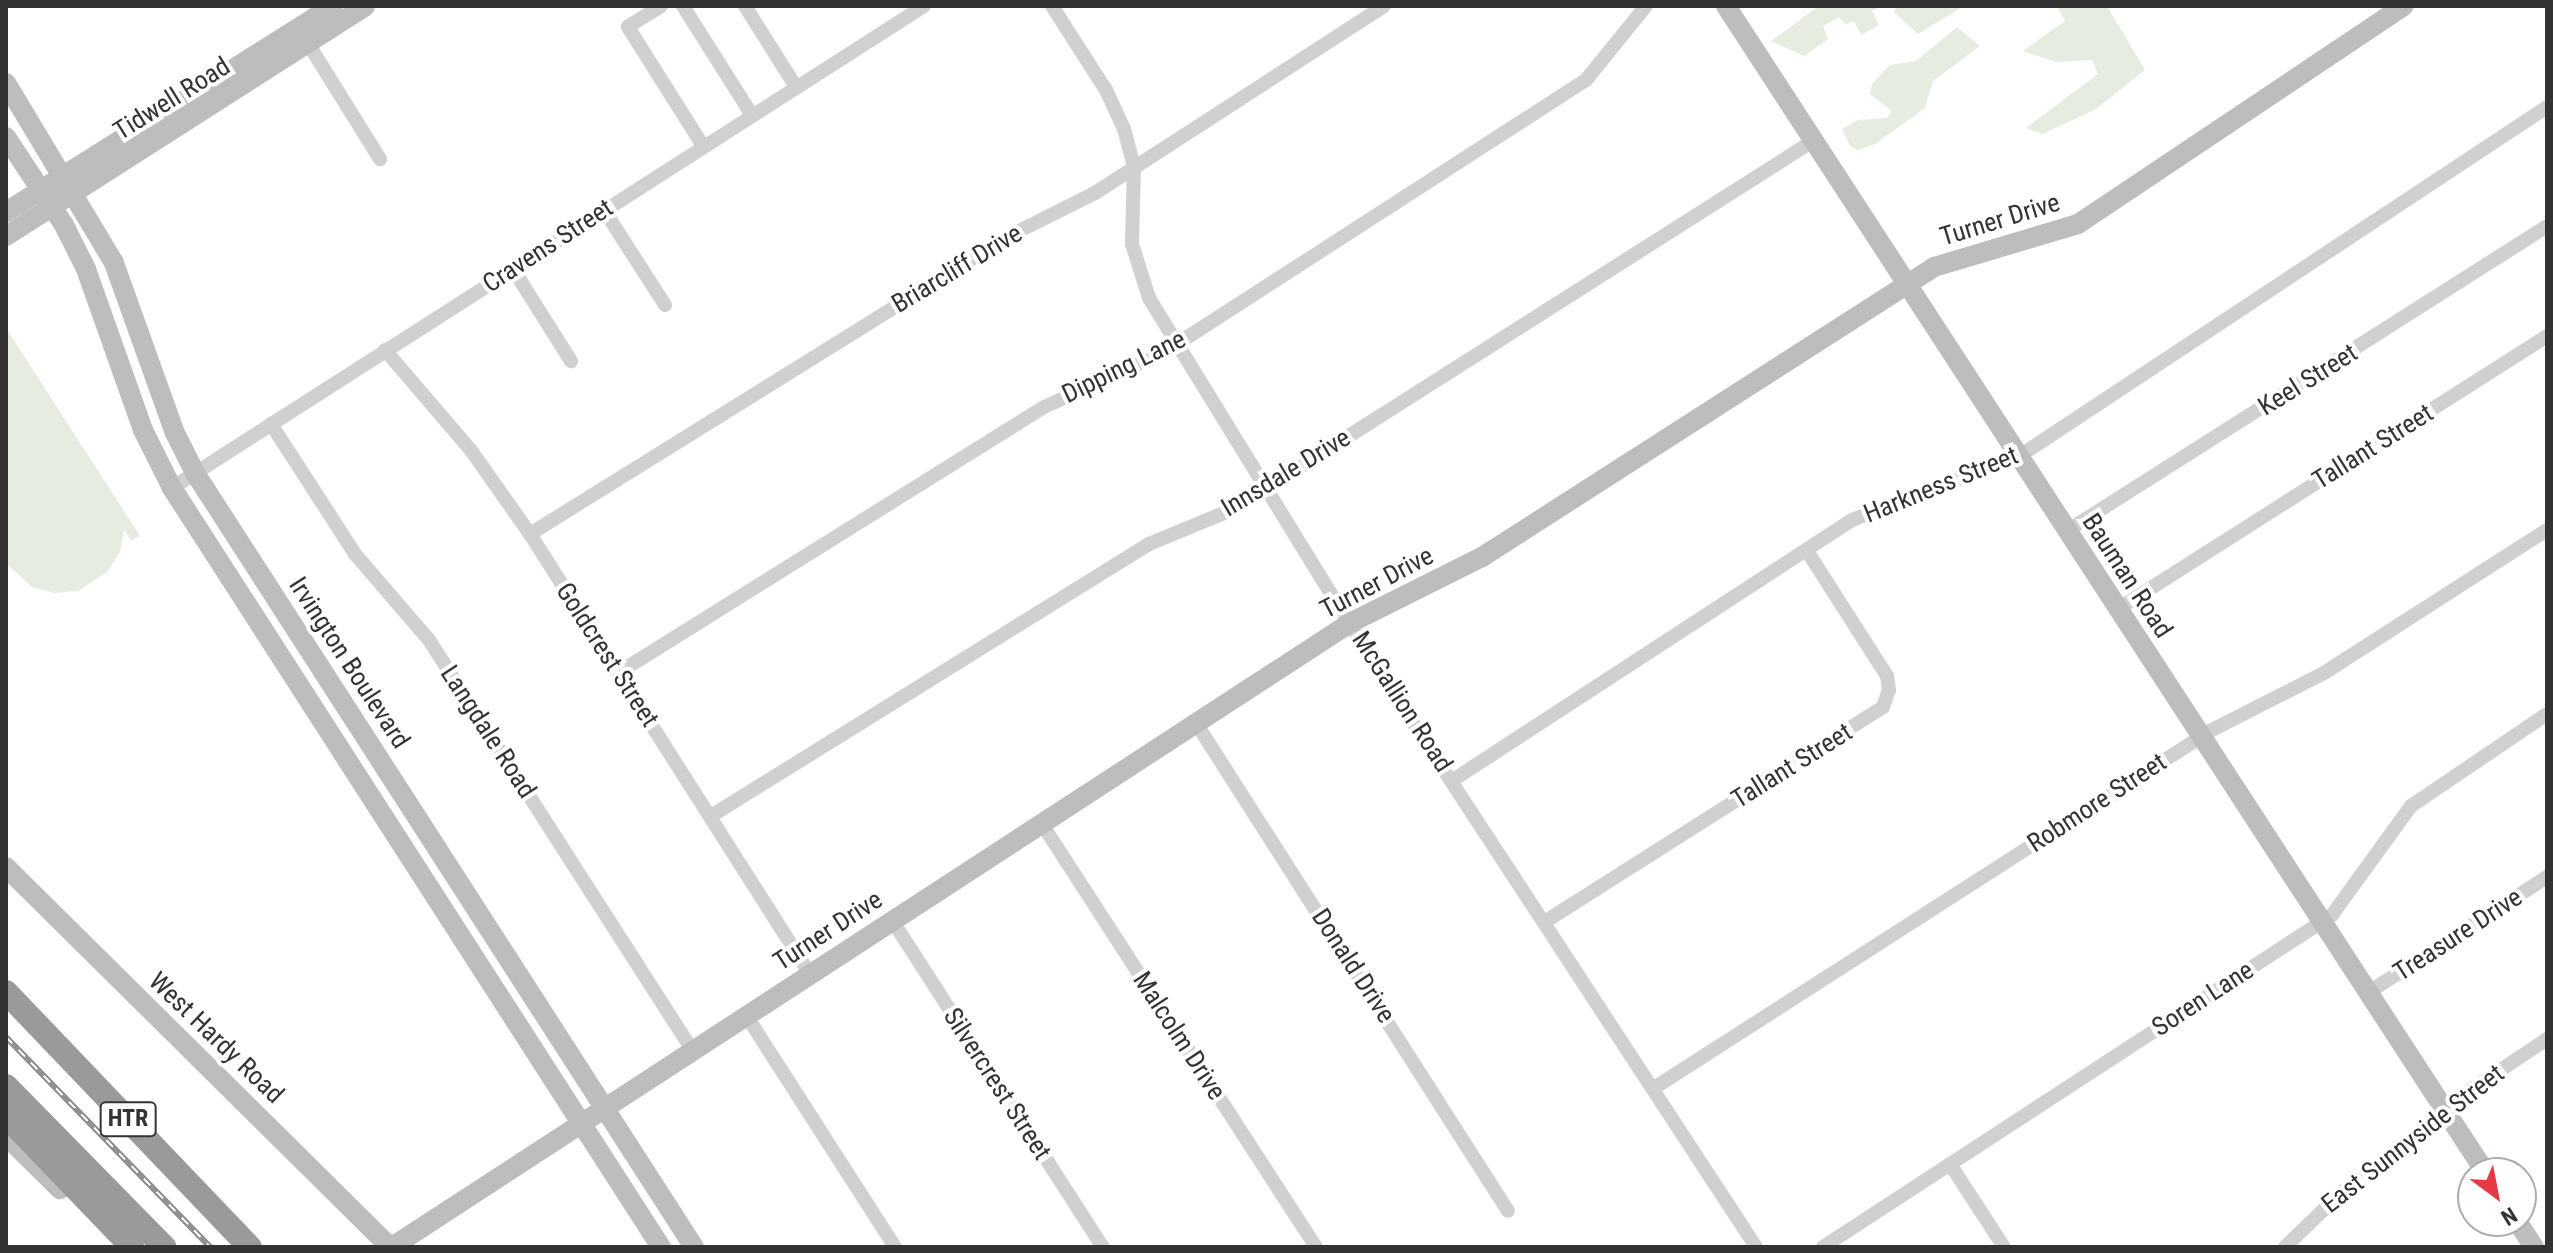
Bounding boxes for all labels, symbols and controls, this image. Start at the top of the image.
street label: Tidwell Road [108,51,236,147]
street label: Turner Drive [1936,187,2064,253]
street label: Cravens Street [477,192,619,300]
street label: Briarcliff Drive [886,218,1028,320]
street label: Dipping Lane [1057,324,1191,410]
street label: Keel Street [2253,337,2363,423]
street label: Tallant Street [2307,398,2439,496]
street label: Innsdale Drive [1216,422,1356,524]
street label: Harkness Street [1859,440,2023,530]
street label: Bauman Road [2075,508,2179,644]
street label: Turner Drive [1315,540,1439,626]
street label: Irvington Boulevard [282,571,416,755]
street label: Goldcrest Street [549,577,665,733]
street label: McGallion Road [1345,626,1459,778]
street label: Langdale Road [434,660,542,804]
street label: Tallant Street [1726,717,1858,815]
street label: Robmore Street [2022,747,2172,859]
street label: Treasure Drive [2388,882,2528,988]
street label: Turner Drive [768,884,888,978]
street label: Donald Drive [1305,903,1401,1029]
street label: Soren Lane [2146,955,2260,1043]
street label: West Hardy Road [142,966,290,1110]
street label: Malcolm Drive [1126,966,1232,1106]
street label: Silvercrest Street [936,1002,1058,1166]
street label: East Sunnyside Street [2316,1058,2510,1220]
road number: HTR [98,1099,158,1139]
north arrow [2457,1157,2537,1237]
text: N [2497,1202,2521,1230]

